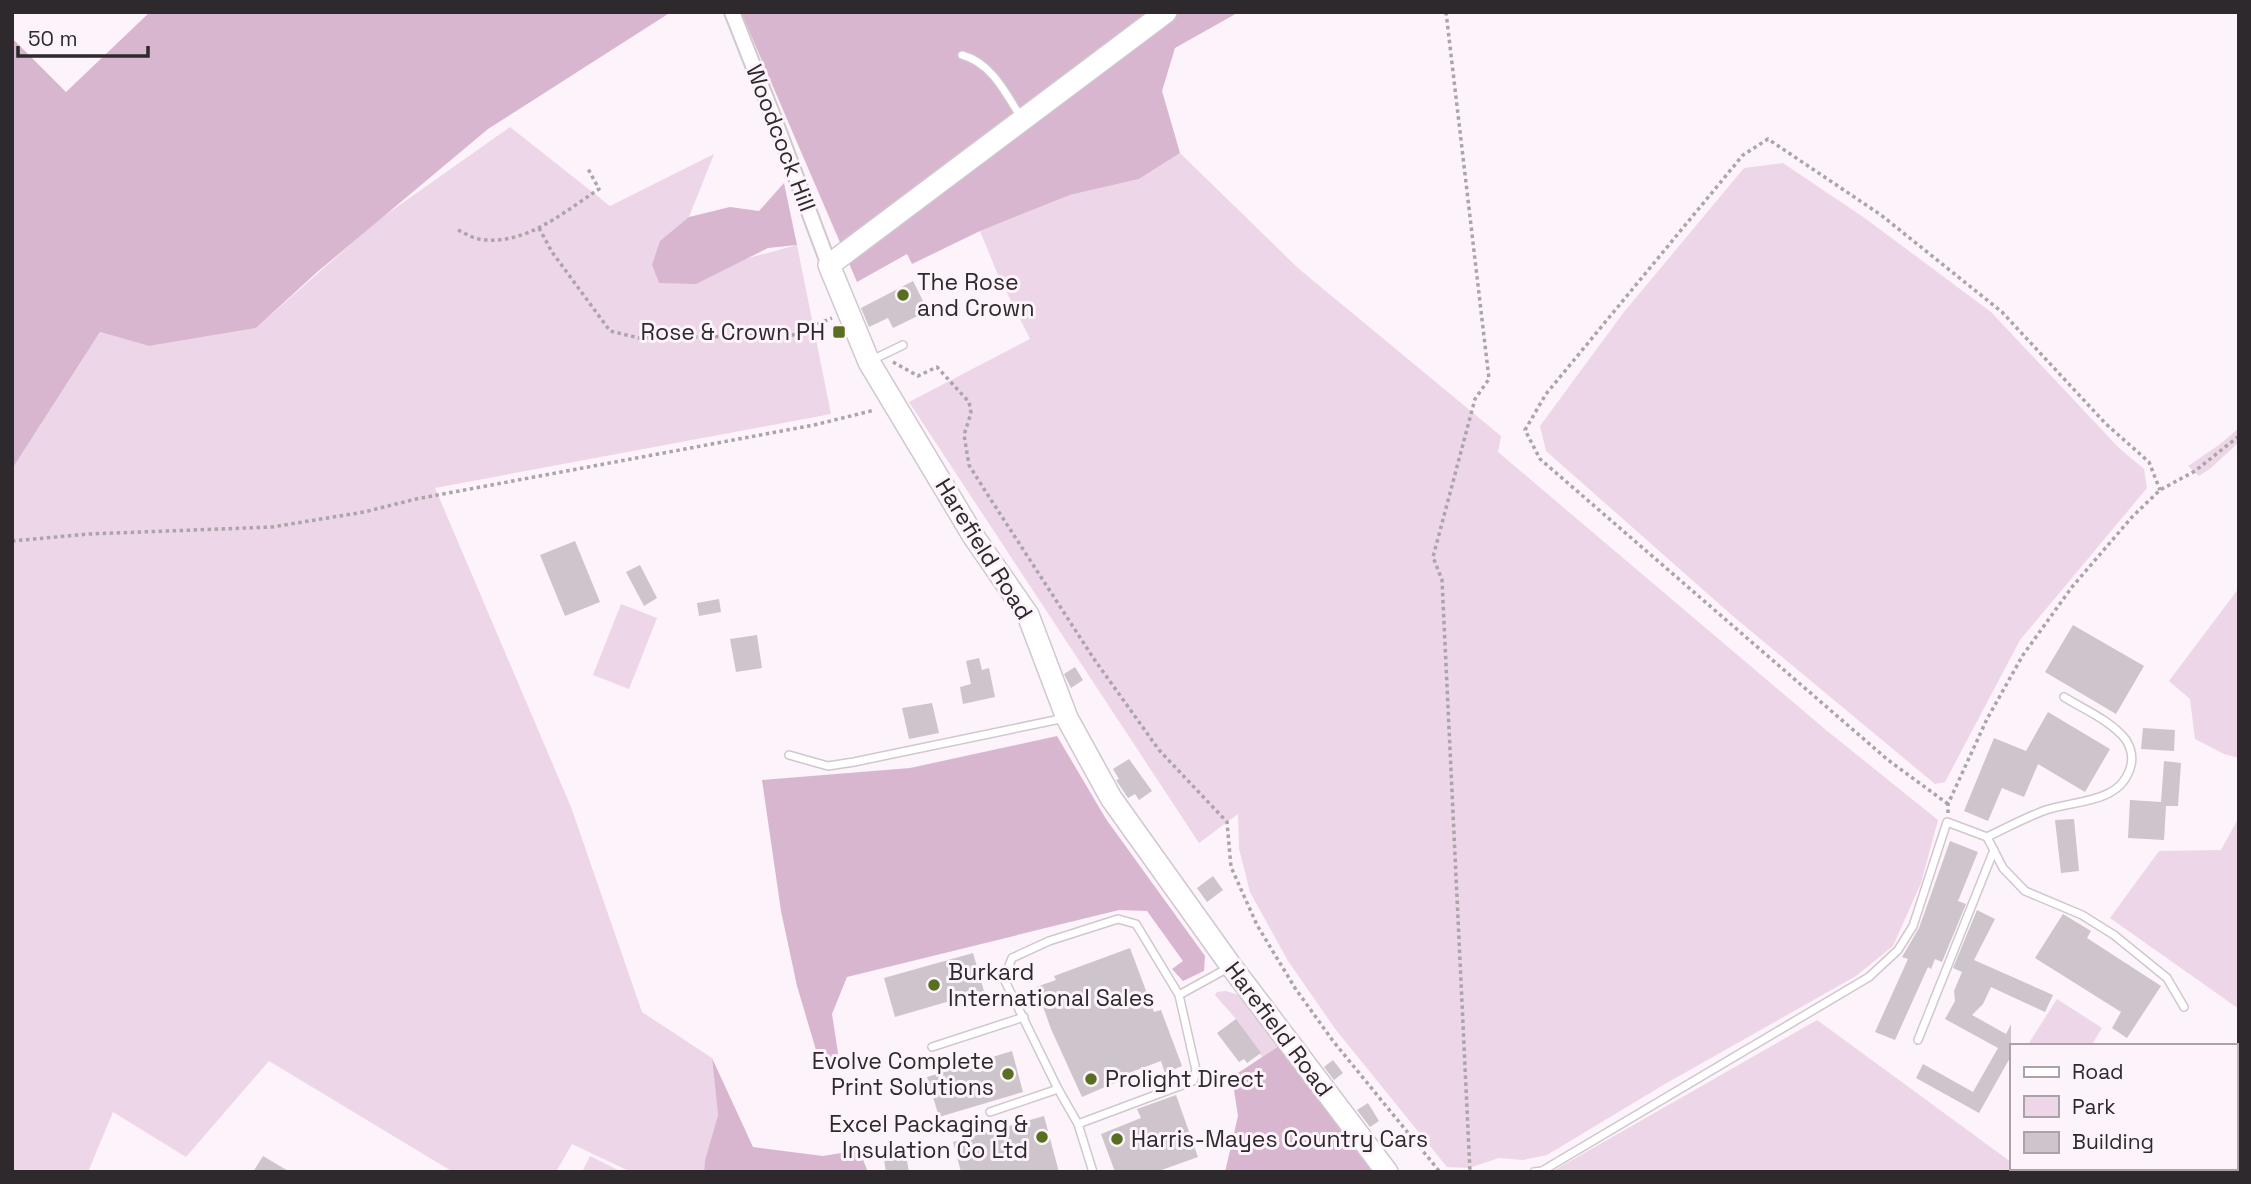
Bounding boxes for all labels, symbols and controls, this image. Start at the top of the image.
scale bar [18,14,147,58]
text: 50 m [28,25,78,52]
street label: Woodcock Hill [739,60,823,216]
place label: The Rose and Crown [917,267,1035,323]
marker: The Rose and Crown [895,287,911,303]
place label: Rose & Crown PH [640,317,825,347]
marker: Rose & Crown PH [831,324,847,340]
street label: Harefield Road [929,473,1039,625]
street label: Harefield Road [1218,956,1340,1102]
place label: Burkard International Sales [948,957,1154,1013]
marker: Burkard International Sales [926,977,942,993]
legend [2010,1044,2237,1170]
place label: Evolve Complete Print Solutions [812,1046,994,1102]
text: Road [2072,1058,2124,1085]
place label: Prolight Direct [1105,1064,1264,1094]
marker: Evolve Complete Print Solutions [1000,1066,1016,1082]
marker: Prolight Direct [1083,1071,1099,1087]
text: Park [2072,1093,2116,1120]
place label: Excel Packaging & Insulation Co Ltd [829,1109,1028,1165]
place label: Harris-Mayes Country Cars [1131,1124,1428,1154]
text: Building [2072,1128,2154,1155]
marker: Excel Packaging & Insulation Co Ltd [1034,1129,1050,1145]
marker: Harris-Mayes Country Cars [1109,1131,1125,1147]

